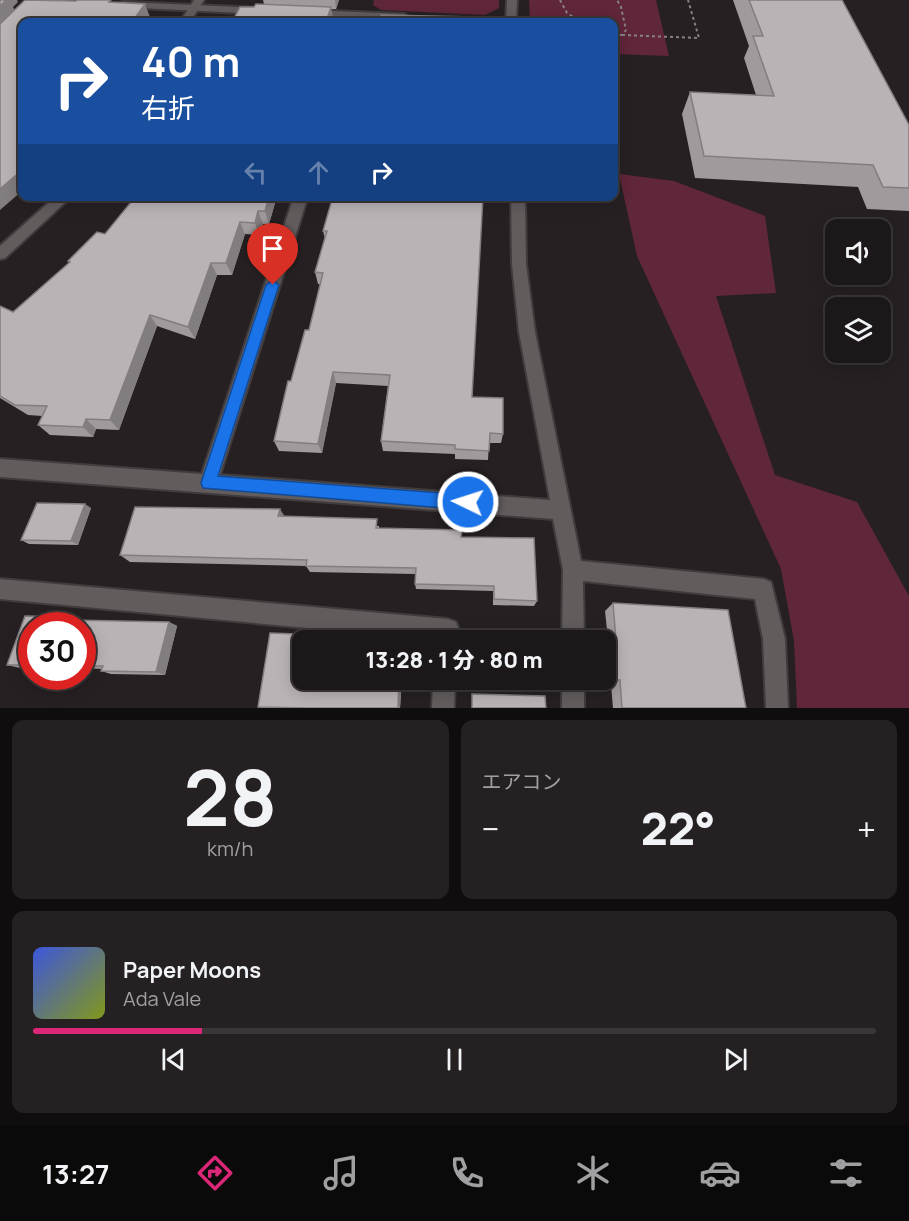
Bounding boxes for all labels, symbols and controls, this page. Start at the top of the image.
text: 40 m [141,32,240,90]
icon: right [42,42,120,120]
text: 右折 [141,89,195,126]
icon: left [239,156,272,189]
icon: ahead [302,156,335,189]
icon: right [365,156,398,189]
map controls [825,219,891,363]
button: sound [825,219,891,285]
pin [247,223,298,285]
icon: arrive [256,232,289,265]
button: layers [825,297,891,363]
position arrow [436,470,500,534]
speed limit sign: 30 [18,612,96,690]
text: 13:28 · 1 分 · 80 m [365,645,543,675]
text: 28 [183,743,277,849]
text: エアコン [482,768,562,795]
text: 22° [641,797,715,859]
text: − [482,806,499,851]
text: + [857,806,876,851]
text: km/h [207,835,254,862]
text: Paper Moons [123,955,261,985]
text: Ada Vale [123,985,201,1012]
icon: previous [157,1043,190,1076]
icon: pause [438,1043,471,1076]
icon: next [719,1043,752,1076]
icon: directions [194,1152,236,1194]
icon: music [320,1152,362,1194]
icon: phone [446,1152,488,1194]
icon: climate [572,1152,614,1194]
icon: car [699,1152,741,1194]
icon: filters [825,1152,867,1194]
text: 13:27 [42,1155,109,1192]

